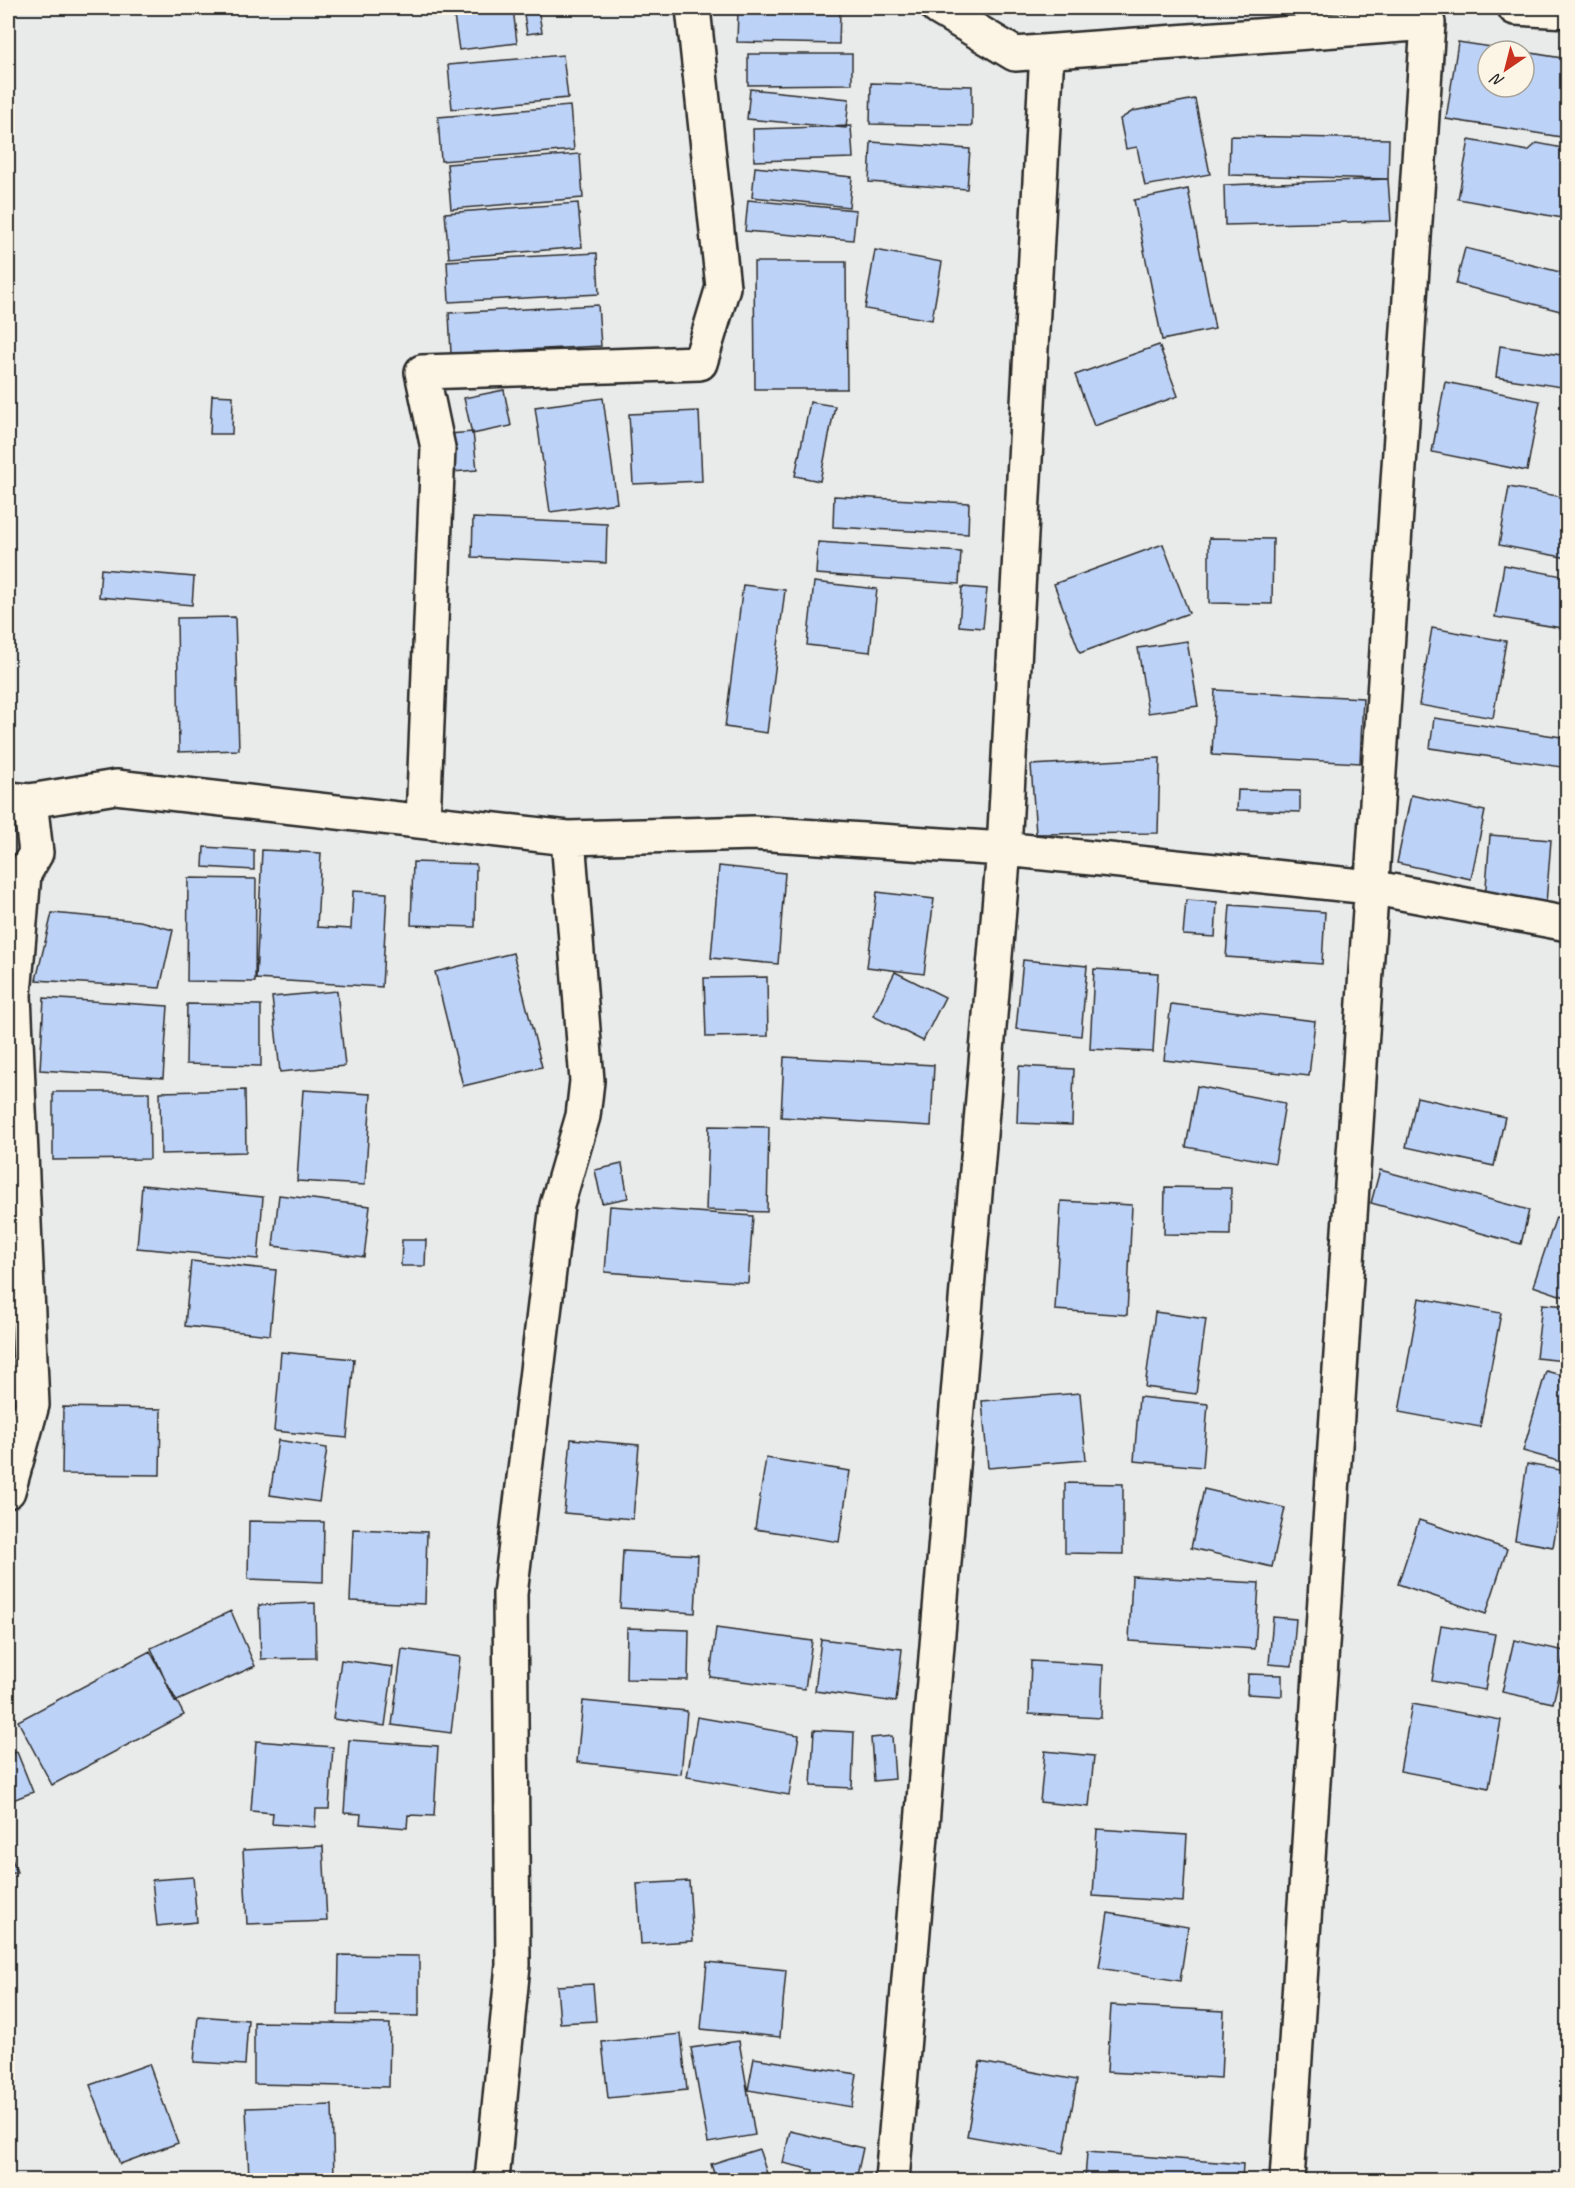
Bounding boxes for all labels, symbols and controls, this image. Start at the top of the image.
north arrow [1476,39,1536,99]
text: N [1486,68,1508,92]

